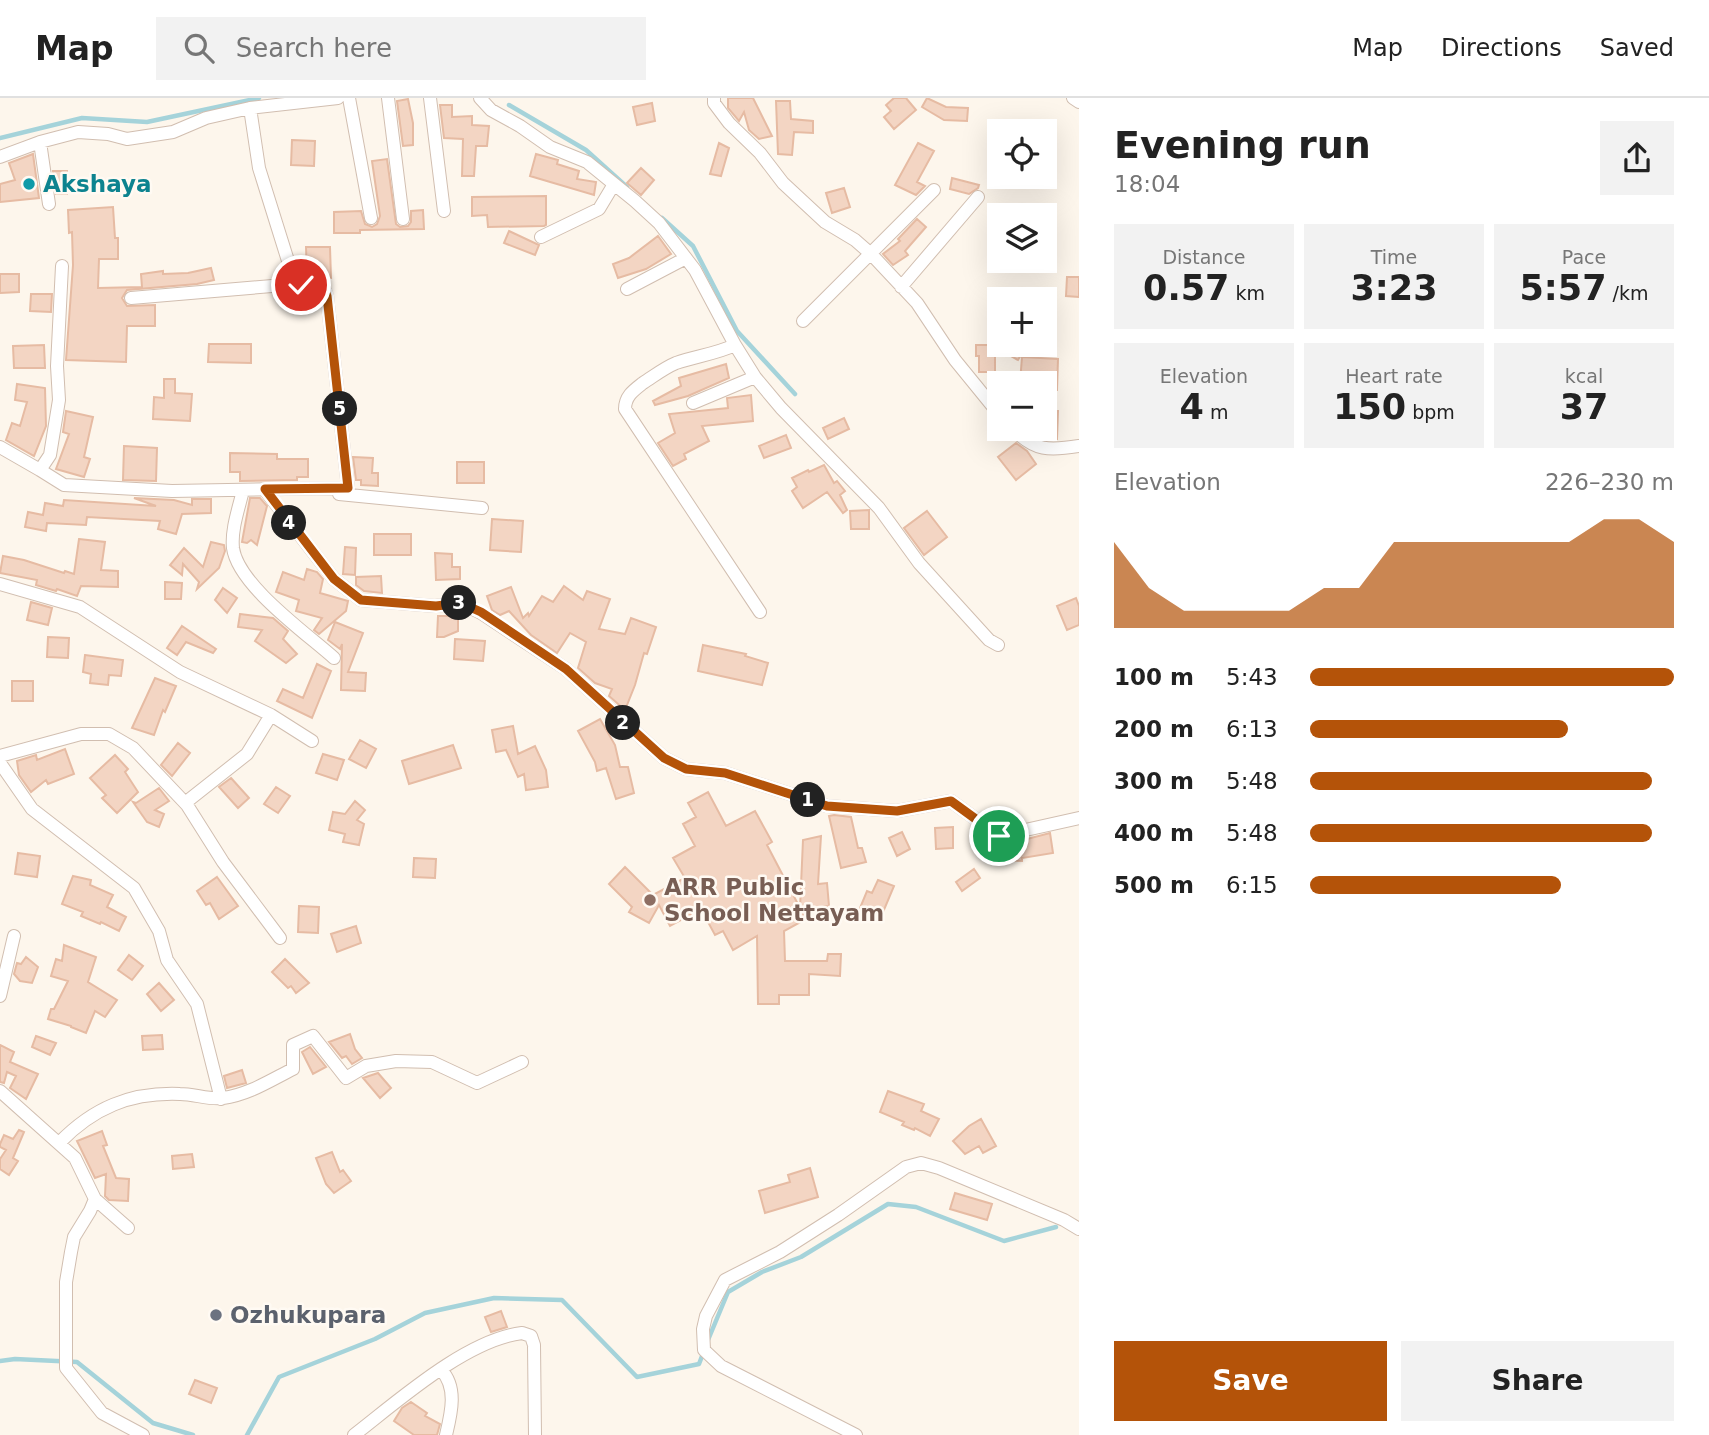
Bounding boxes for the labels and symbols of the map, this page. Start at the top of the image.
place label: Akshaya [43,171,152,197]
marker: Akshaya [21,176,37,192]
pin [271,255,331,315]
pin: 5 [322,392,358,426]
pin: 4 [272,506,306,540]
pin: 3 [442,586,476,620]
pin: 2 [606,706,640,740]
pin: 1 [790,782,826,818]
pin [969,806,1029,866]
place label: ARR Public School Nettayam [664,874,884,926]
marker: ARR Public School Nettayam [642,892,658,908]
place label: Ozhukupara [230,1302,386,1328]
marker: Ozhukupara [208,1307,224,1323]

